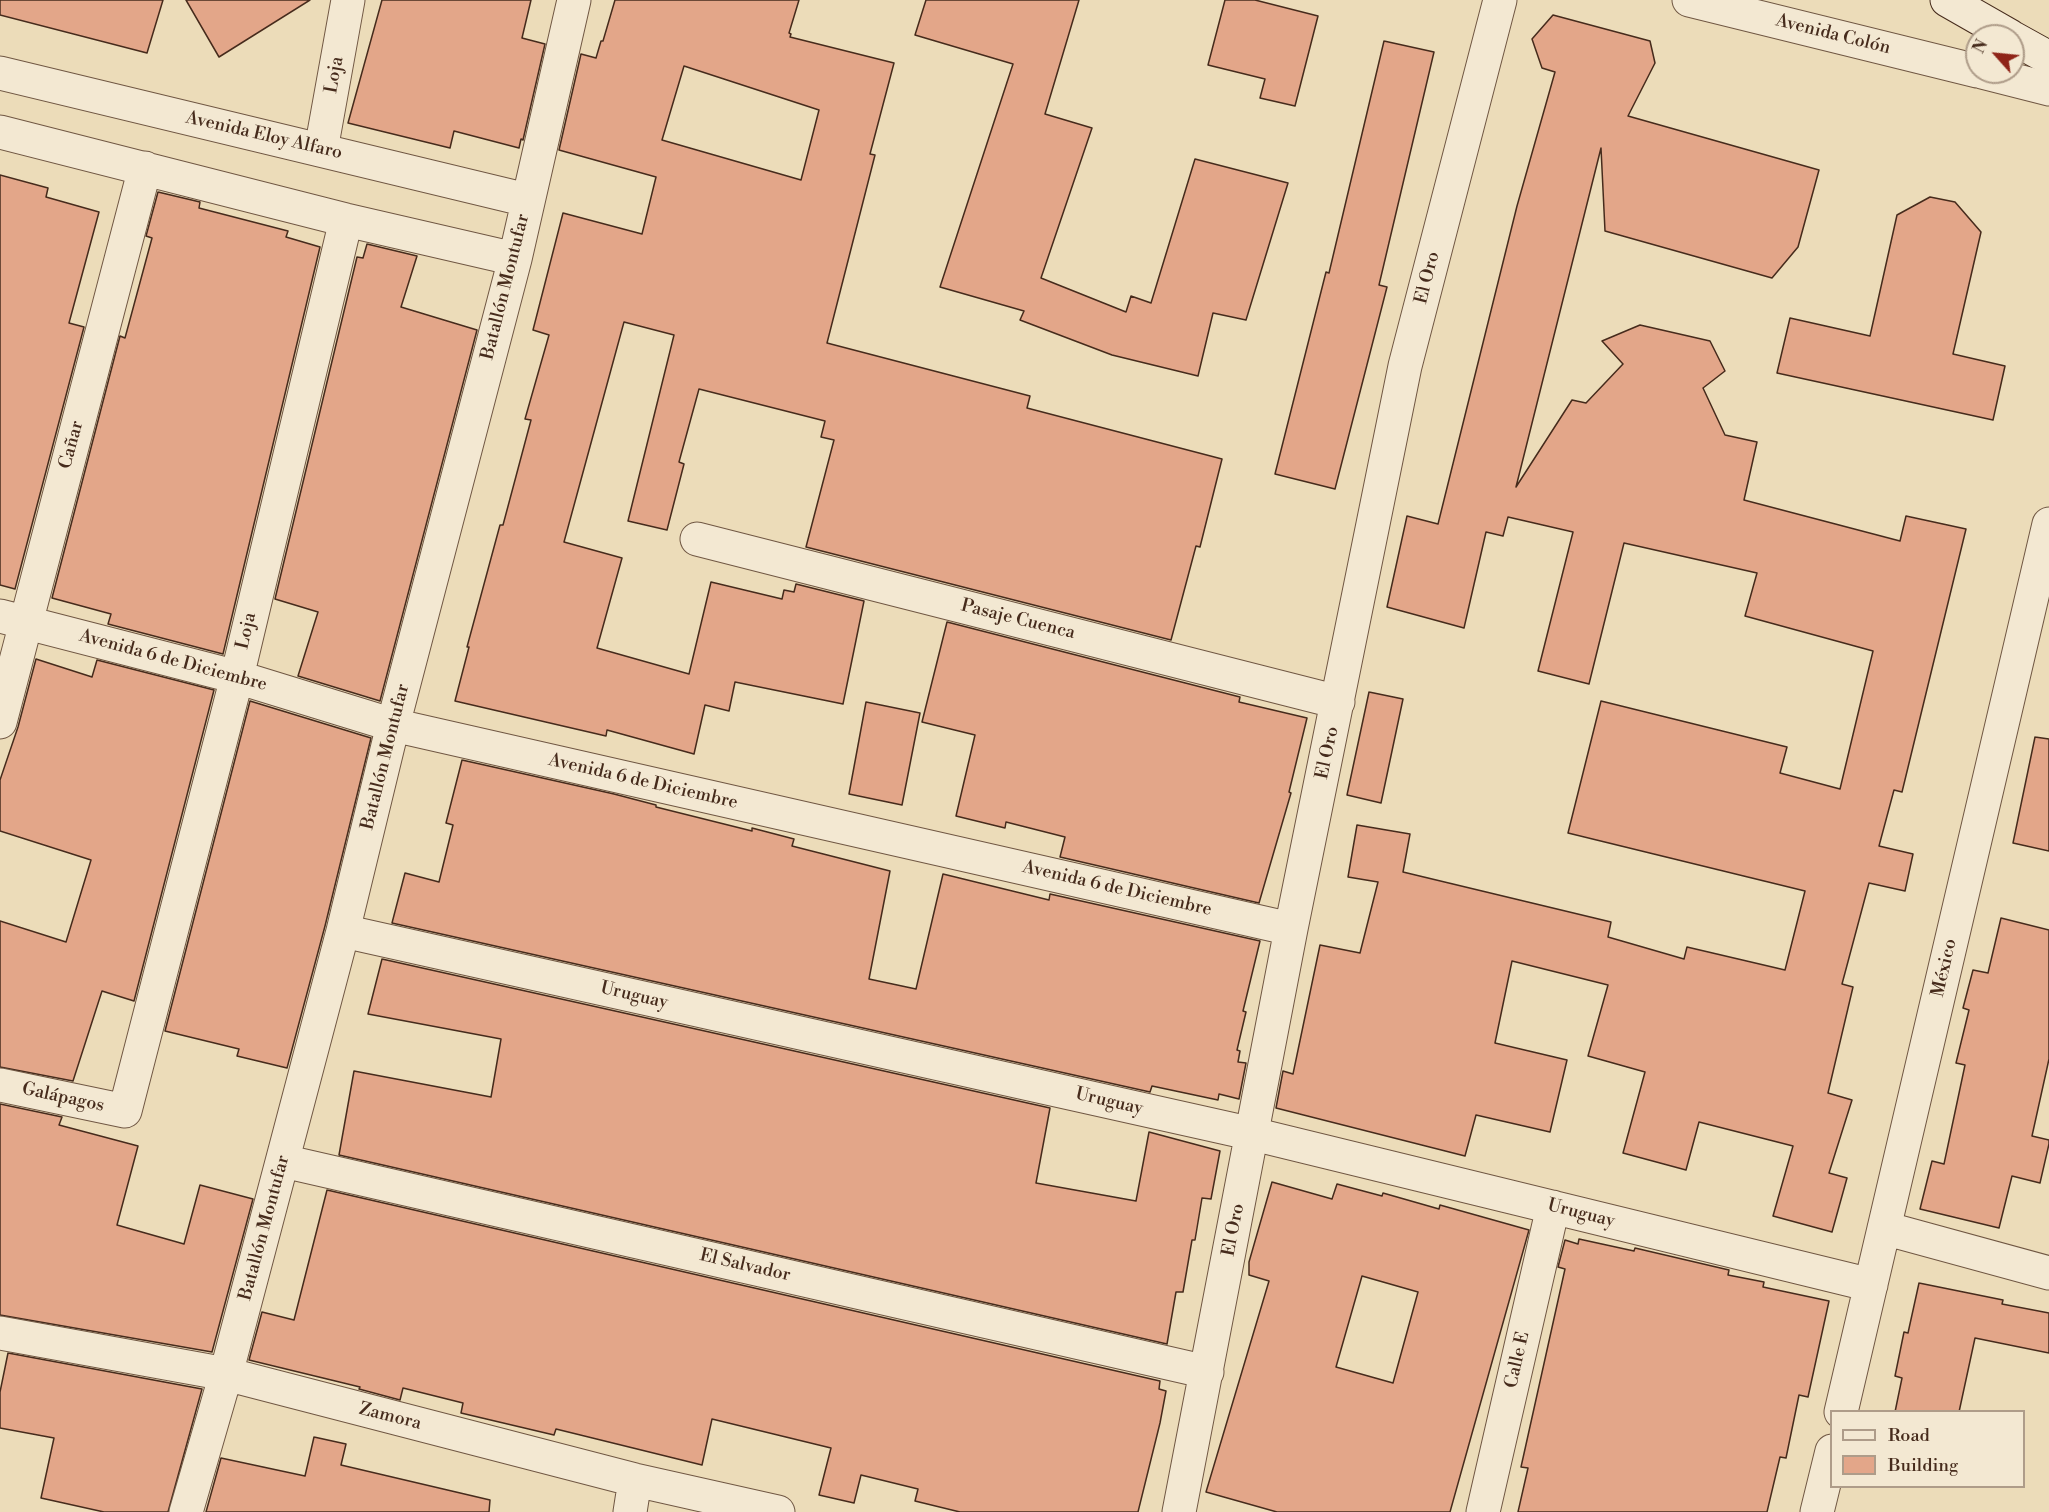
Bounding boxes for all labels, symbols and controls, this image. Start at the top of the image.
street label: Avenida Colón [1773,10,1893,60]
north arrow [1965,24,2025,84]
text: N [1969,37,1993,57]
street label: Loja [321,55,349,95]
street label: Avenida Eloy Alfaro [184,107,344,165]
street label: Batallón Montufar [477,212,535,362]
street label: El Oro [1411,250,1445,306]
street label: Cañar [55,418,89,472]
street label: Pasaje Cuenca [959,595,1077,645]
street label: Loja [232,611,262,651]
street label: Avenida 6 de Diciembre [77,626,269,696]
street label: Batallón Montufar [357,682,415,832]
street label: El Oro [1312,725,1344,781]
street label: Avenida 6 de Diciembre [546,750,740,814]
street label: Avenida 6 de Diciembre [1020,857,1214,921]
street label: México [1928,937,1962,999]
street label: Uruguay [598,978,670,1014]
street label: Galápagos [20,1079,106,1117]
street label: Uruguay [1073,1084,1145,1120]
street label: Batallón Montufar [235,1153,295,1303]
street label: Uruguay [1545,1195,1617,1233]
street label: El Oro [1218,1202,1250,1258]
street label: El Salvador [698,1245,792,1287]
street label: Calle E [1501,1330,1535,1390]
street label: Zamora [357,1399,423,1435]
legend [1830,1410,2025,1488]
text: Road [1888,1424,1930,1447]
text: Building [1888,1454,1958,1477]

